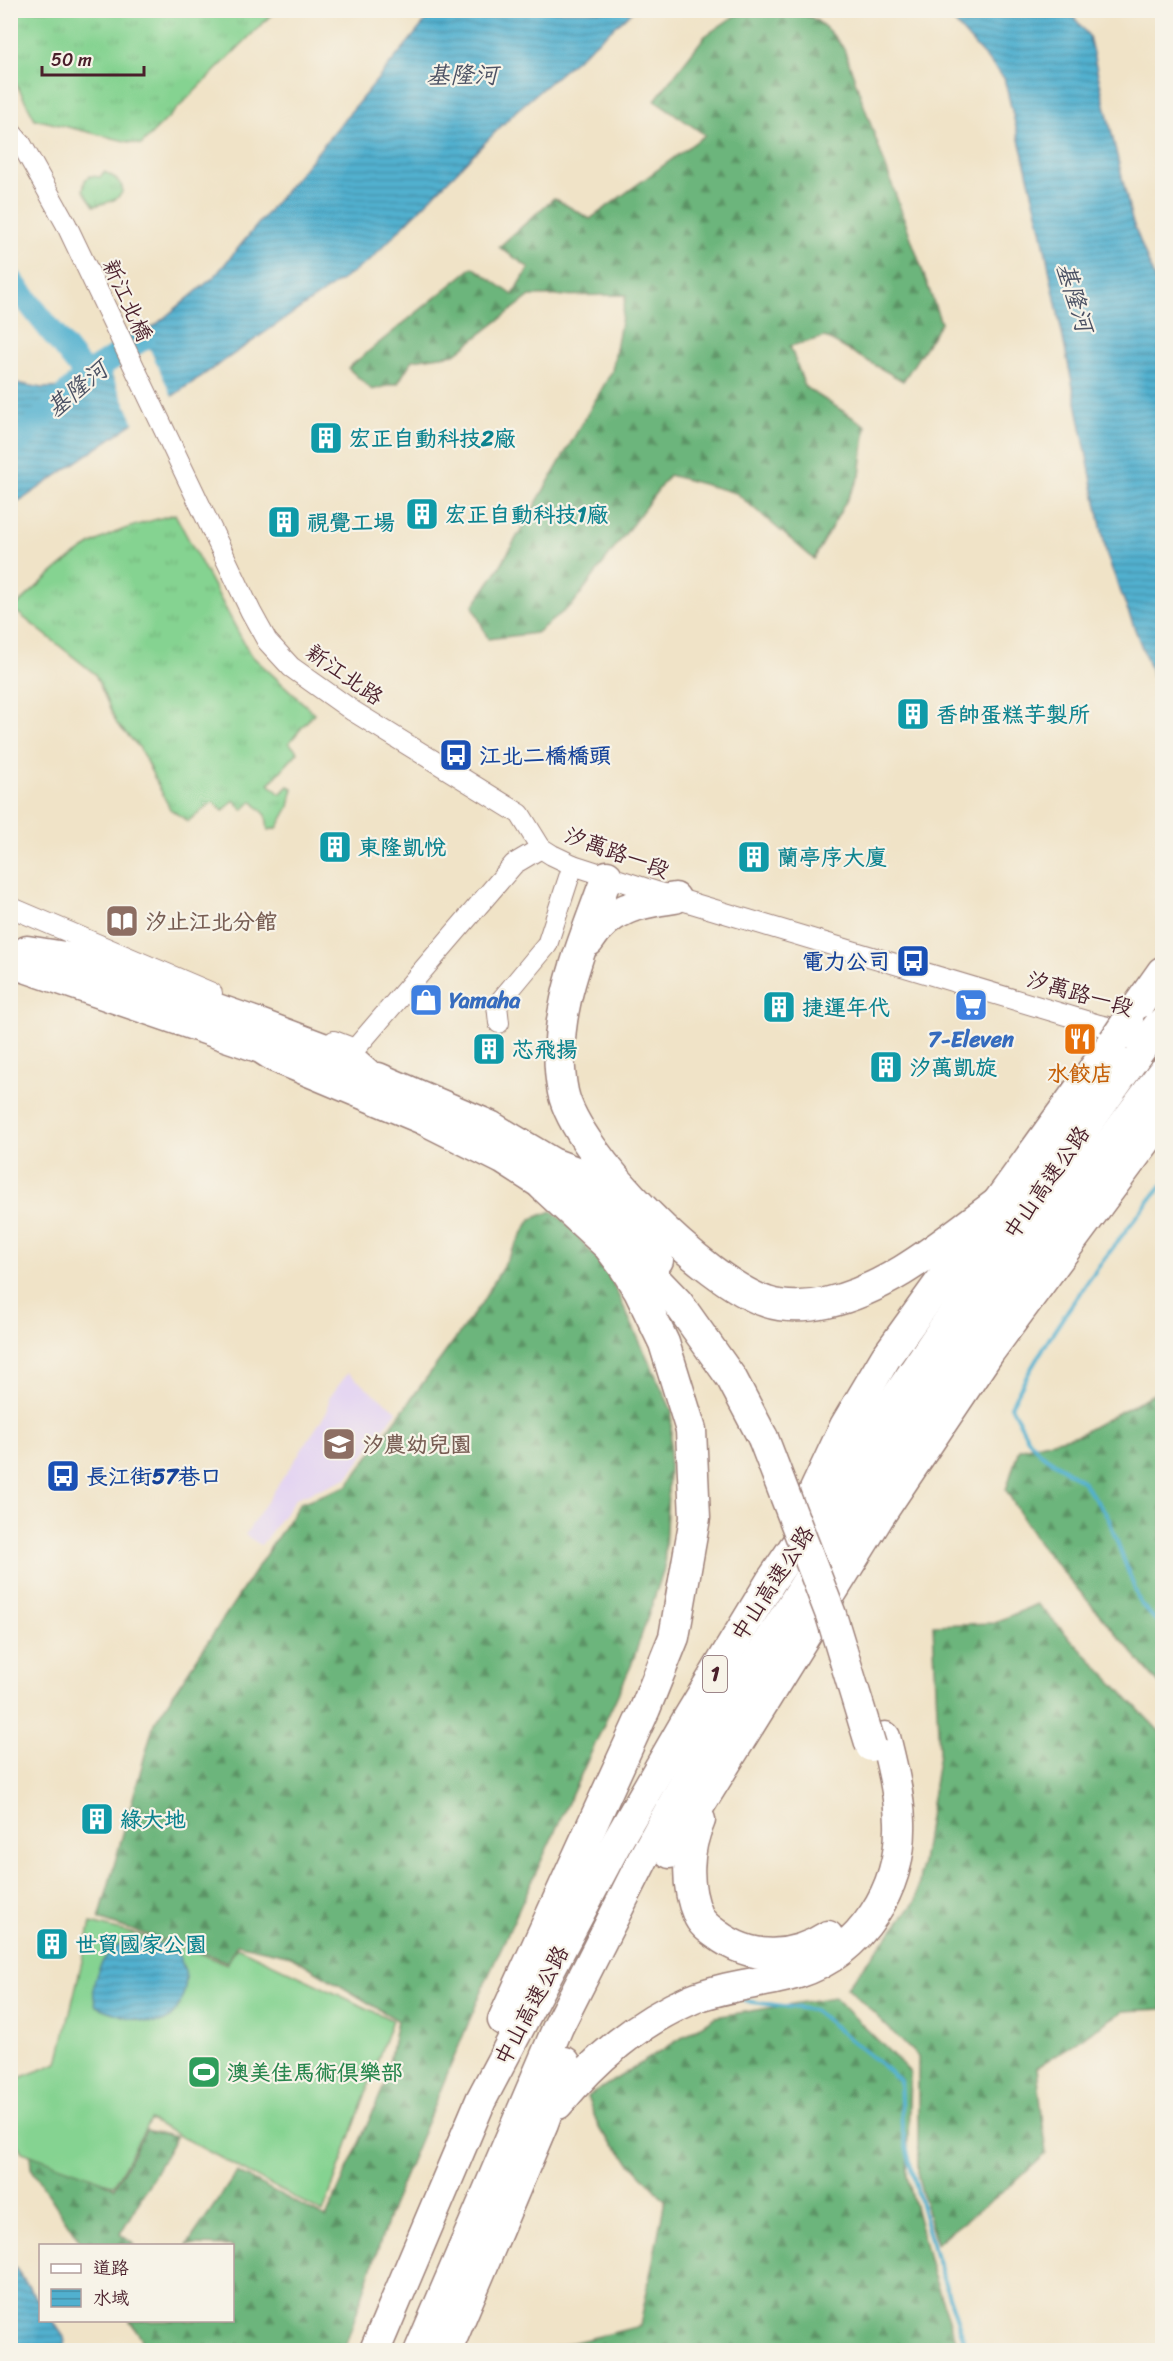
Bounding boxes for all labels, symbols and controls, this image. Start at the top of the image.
scale bar [42,39,144,77]
text: 50 m [51,44,92,76]
water label: 基隆河 [426,54,502,96]
street label: 新江北橋 [91,252,164,348]
water label: 基隆河 [1044,256,1107,341]
water label: 基隆河 [36,347,121,428]
place label: 宏正自動科技2廠 [349,419,516,458]
building icon: 宏正自動科技2廠 [308,420,344,456]
place label: 宏正自動科技1廠 [445,495,608,534]
building icon: 宏正自動科技1廠 [404,496,440,532]
place label: 視覺工場 [307,503,395,542]
building icon: 視覺工場 [266,504,302,540]
street label: 新江北路 [297,633,392,716]
place label: 香帥蛋糕芋製所 [936,695,1090,734]
building icon: 香帥蛋糕芋製所 [895,696,931,732]
place label: 江北二橋橋頭 [479,736,611,775]
bus stop icon: 江北二橋橋頭 [438,737,474,773]
street label: 汐萬路一段 [558,815,675,890]
place label: 東隆凱悅 [358,828,446,867]
building icon: 東隆凱悅 [317,829,353,865]
place label: 蘭亭序大廈 [777,838,887,877]
building icon: 蘭亭序大廈 [736,839,772,875]
place label: 汐止江北分館 [145,902,277,941]
library icon: 汐止江北分館 [104,903,140,939]
place label: 電力公司 [802,942,890,981]
bus stop icon: 電力公司 [895,943,931,979]
street label: 汐萬路一段 [1022,960,1138,1027]
place label: Yamaha [449,981,521,1020]
shop icon: Yamaha [408,982,444,1018]
supermarket icon: 7-Eleven [953,987,989,1023]
place label: 捷運年代 [802,988,890,1027]
building icon: 捷運年代 [761,989,797,1025]
place label: 7-Eleven [928,1020,1014,1059]
restaurant icon: 水餃店 [1062,1021,1098,1057]
place label: 芯飛揚 [512,1030,578,1069]
building icon: 芯飛揚 [471,1031,507,1067]
place label: 汐萬凱旋 [909,1048,997,1087]
building icon: 汐萬凱旋 [868,1049,904,1085]
place label: 水餃店 [1047,1054,1113,1093]
street label: 中山高速公路 [993,1117,1100,1248]
place label: 汐農幼兒園 [362,1425,472,1464]
school or university icon: 汐農幼兒園 [321,1426,357,1462]
place label: 長江街57巷口 [86,1457,222,1496]
bus stop icon: 長江街57巷口 [45,1458,81,1494]
street label: 中山高速公路 [720,1517,825,1649]
road number: 1 [703,1656,727,1692]
place label: 綠大地 [120,1800,186,1839]
building icon: 綠大地 [79,1801,115,1837]
place label: 世貿國家公園 [75,1925,207,1964]
building icon: 世貿國家公園 [34,1926,70,1962]
street label: 中山高速公路 [483,1938,580,2073]
place label: 澳美佳馬術俱樂部 [227,2053,403,2092]
sports icon: 澳美佳馬術俱樂部 [186,2054,222,2090]
legend [39,2244,234,2322]
text: 道路 [93,2252,129,2284]
text: 水域 [93,2282,129,2314]

